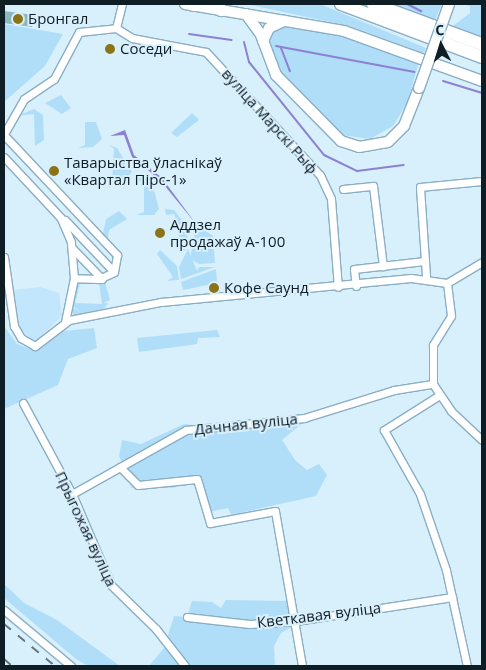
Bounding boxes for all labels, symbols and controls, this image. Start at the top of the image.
place label: Бронгал [28,10,88,28]
marker: Бронгал [12,13,24,25]
north arrow [416,20,466,70]
text: С [434,20,445,39]
place label: Соседи [120,40,172,58]
marker: Соседи [104,43,116,55]
street label: вуліца Марскі Рыф [218,65,322,177]
place label: Таварыства ўласнікаў «Квартал Пірс-1» [64,153,222,188]
marker: Таварыства ўласнікаў «Квартал Пірс-1» [48,165,60,177]
place label: Аддзел продажаў А-100 [170,215,285,250]
marker: Аддзел продажаў А-100 [154,227,166,239]
place label: Кофе Саунд [224,279,309,297]
marker: Кофе Саунд [208,282,220,294]
street label: Дачная вуліца [193,410,299,438]
street label: Прыгожая вуліца [51,469,121,589]
street label: Кветкавая вуліца [256,598,382,632]

